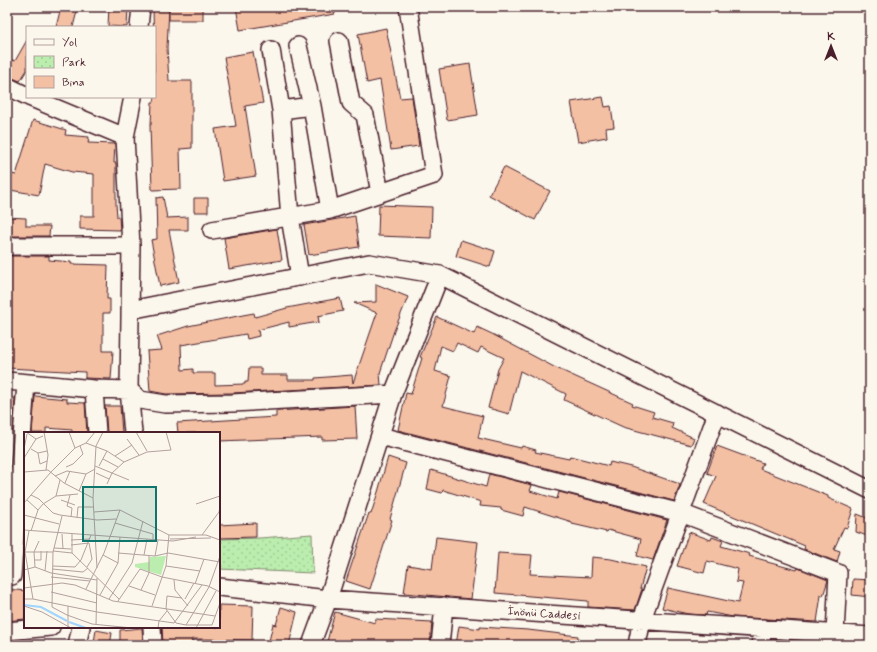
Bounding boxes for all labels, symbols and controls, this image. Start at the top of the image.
legend [26,26,156,98]
north arrow [811,26,851,66]
text: K [827,30,835,44]
text: Yol [62,35,77,51]
text: Park [62,55,86,71]
text: Bina [62,75,85,91]
inset map [24,432,220,628]
street label: İnönü Caddesi [507,603,581,625]

